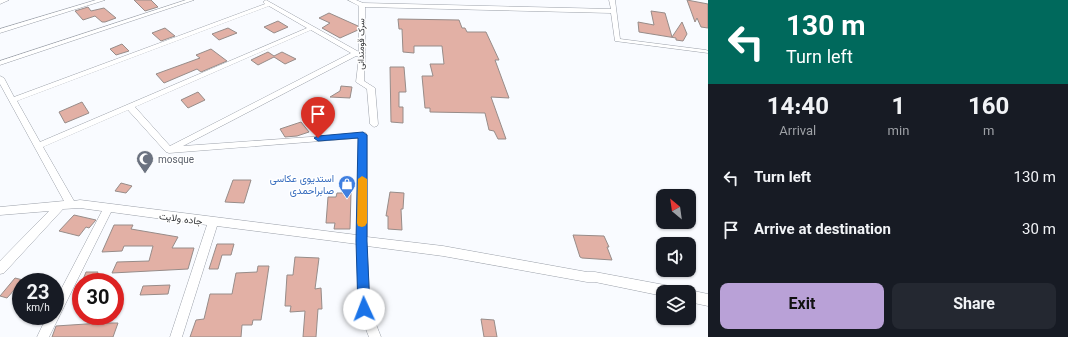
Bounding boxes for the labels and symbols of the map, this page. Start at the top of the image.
street label: سرک قومندانی [355,18,369,70]
pin [301,97,335,138]
mosque icon: mosque [135,149,155,174]
place label: mosque [158,153,194,168]
place label: استدیوی عکاسی صابراحمدی [270,172,334,199]
shop icon: استدیوی عکاسی صابراحمدی [337,174,357,199]
north arrow [656,189,696,229]
street label: جاده ولایت [158,209,204,230]
speed limit sign: 30 [72,273,124,325]
position arrow [343,288,385,330]

